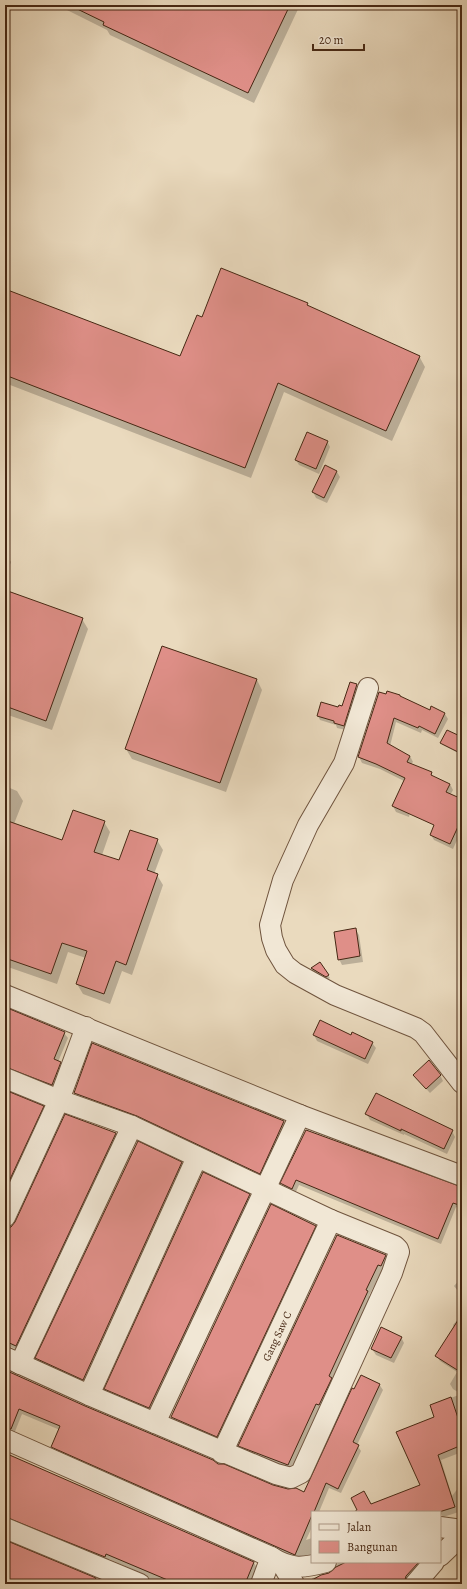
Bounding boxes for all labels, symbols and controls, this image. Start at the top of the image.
scale bar [313,26,364,52]
text: 20 m [319,32,343,48]
street label: Gang Saw C [259,1309,295,1364]
legend [311,1511,441,1563]
text: Jalan [347,1519,372,1535]
text: Bangunan [347,1539,398,1555]

